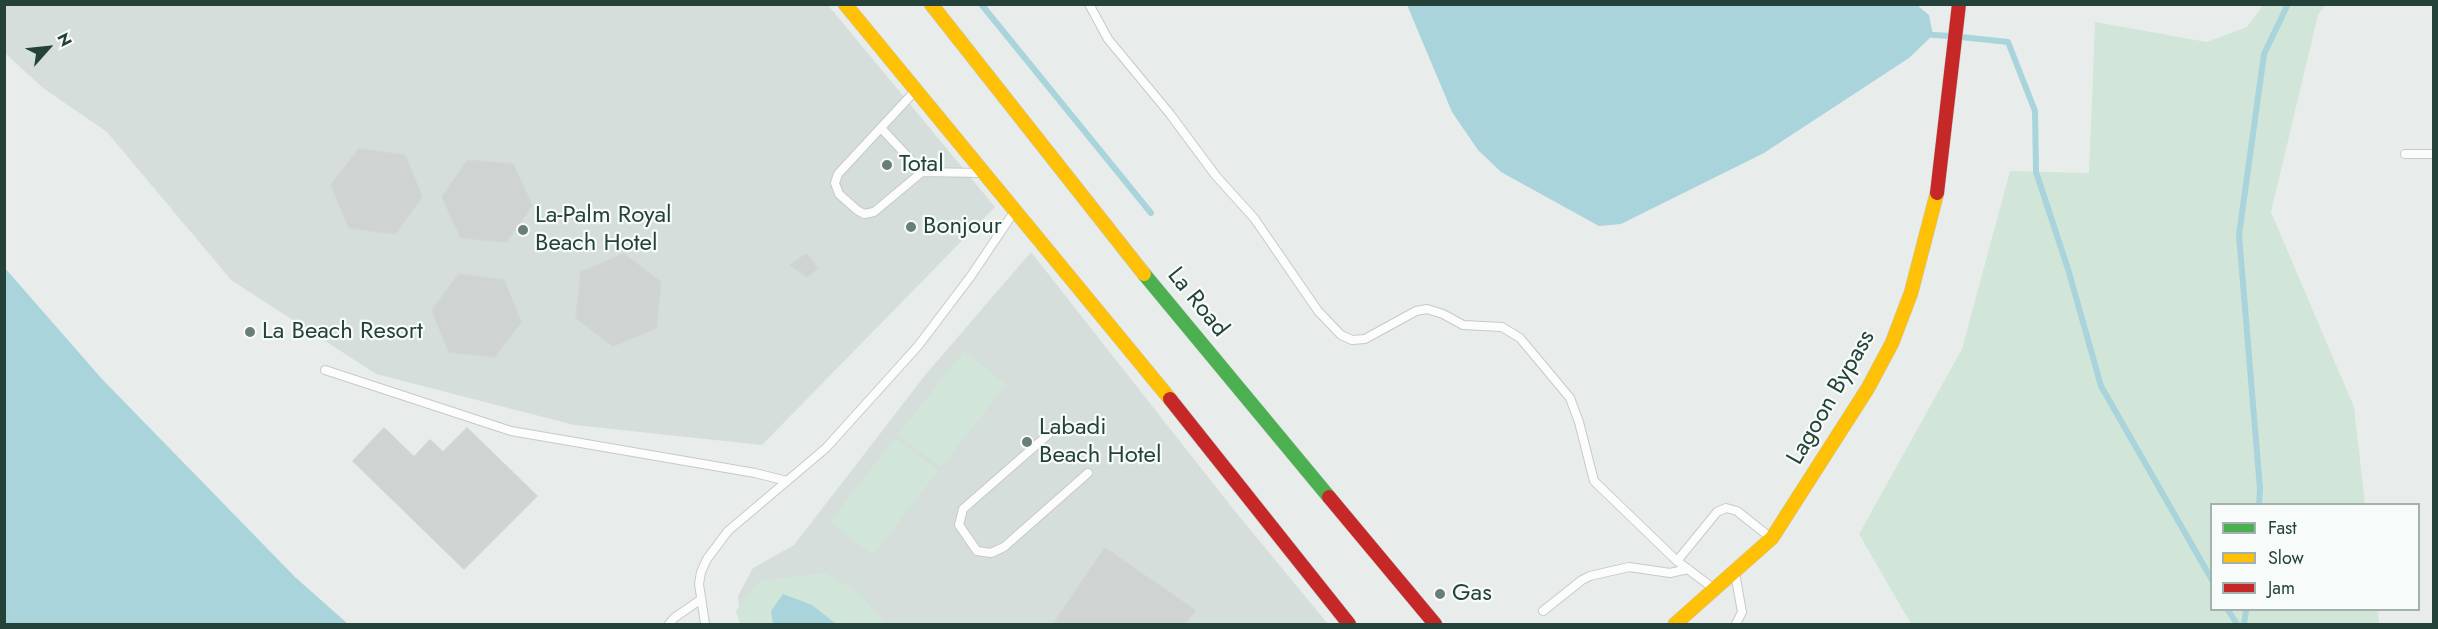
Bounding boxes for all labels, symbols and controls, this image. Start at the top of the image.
north arrow [18,18,78,78]
text: N [51,29,78,50]
place label: Total [899,151,944,179]
marker: Total [880,158,894,172]
place label: La-Palm Royal Beach Hotel [535,202,672,258]
place label: Bonjour [923,213,1002,241]
marker: Bonjour [904,220,918,234]
marker: La-Palm Royal Beach Hotel [516,223,530,237]
street label: La Road [1160,262,1234,344]
place label: La Beach Resort [262,318,423,346]
marker: La Beach Resort [243,325,257,339]
street label: Lagoon Bypass [1782,326,1882,470]
place label: Labadi Beach Hotel [1039,414,1161,470]
marker: Labadi Beach Hotel [1020,435,1034,449]
legend [2210,503,2420,611]
text: Fast [2268,515,2297,541]
text: Slow [2268,545,2304,571]
text: Jam [2268,575,2295,601]
place label: Gas [1452,580,1492,608]
marker: Gas [1433,587,1447,601]

